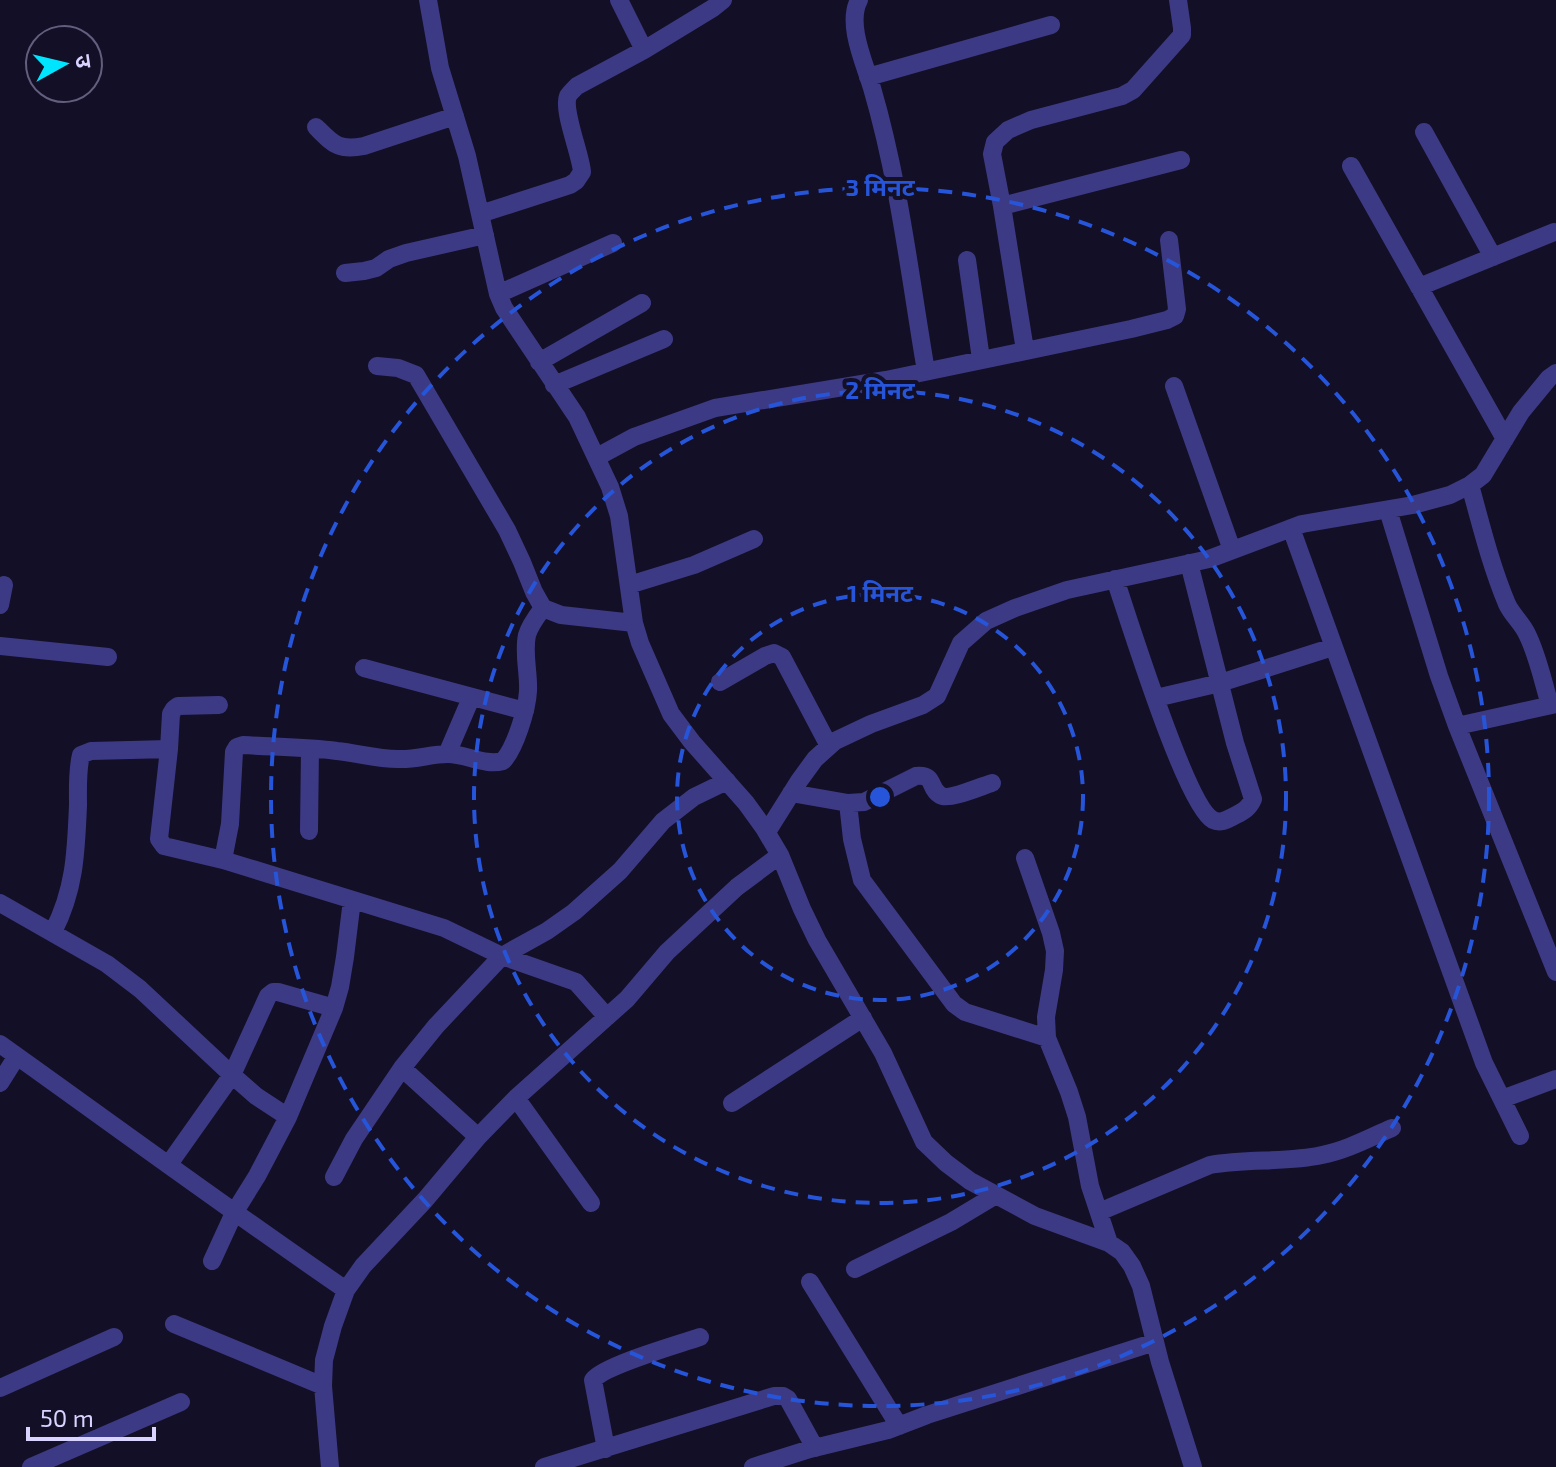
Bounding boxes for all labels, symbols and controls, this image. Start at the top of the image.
north arrow [24,24,104,104]
text: उ [71,53,99,70]
text: 3 मिनट [845,172,916,201]
text: 2 मिनट [845,375,916,404]
text: 1 मिनट [847,578,914,607]
centre of rings [866,783,894,811]
scale bar [28,1391,154,1441]
text: 50 m [40,1403,94,1432]

